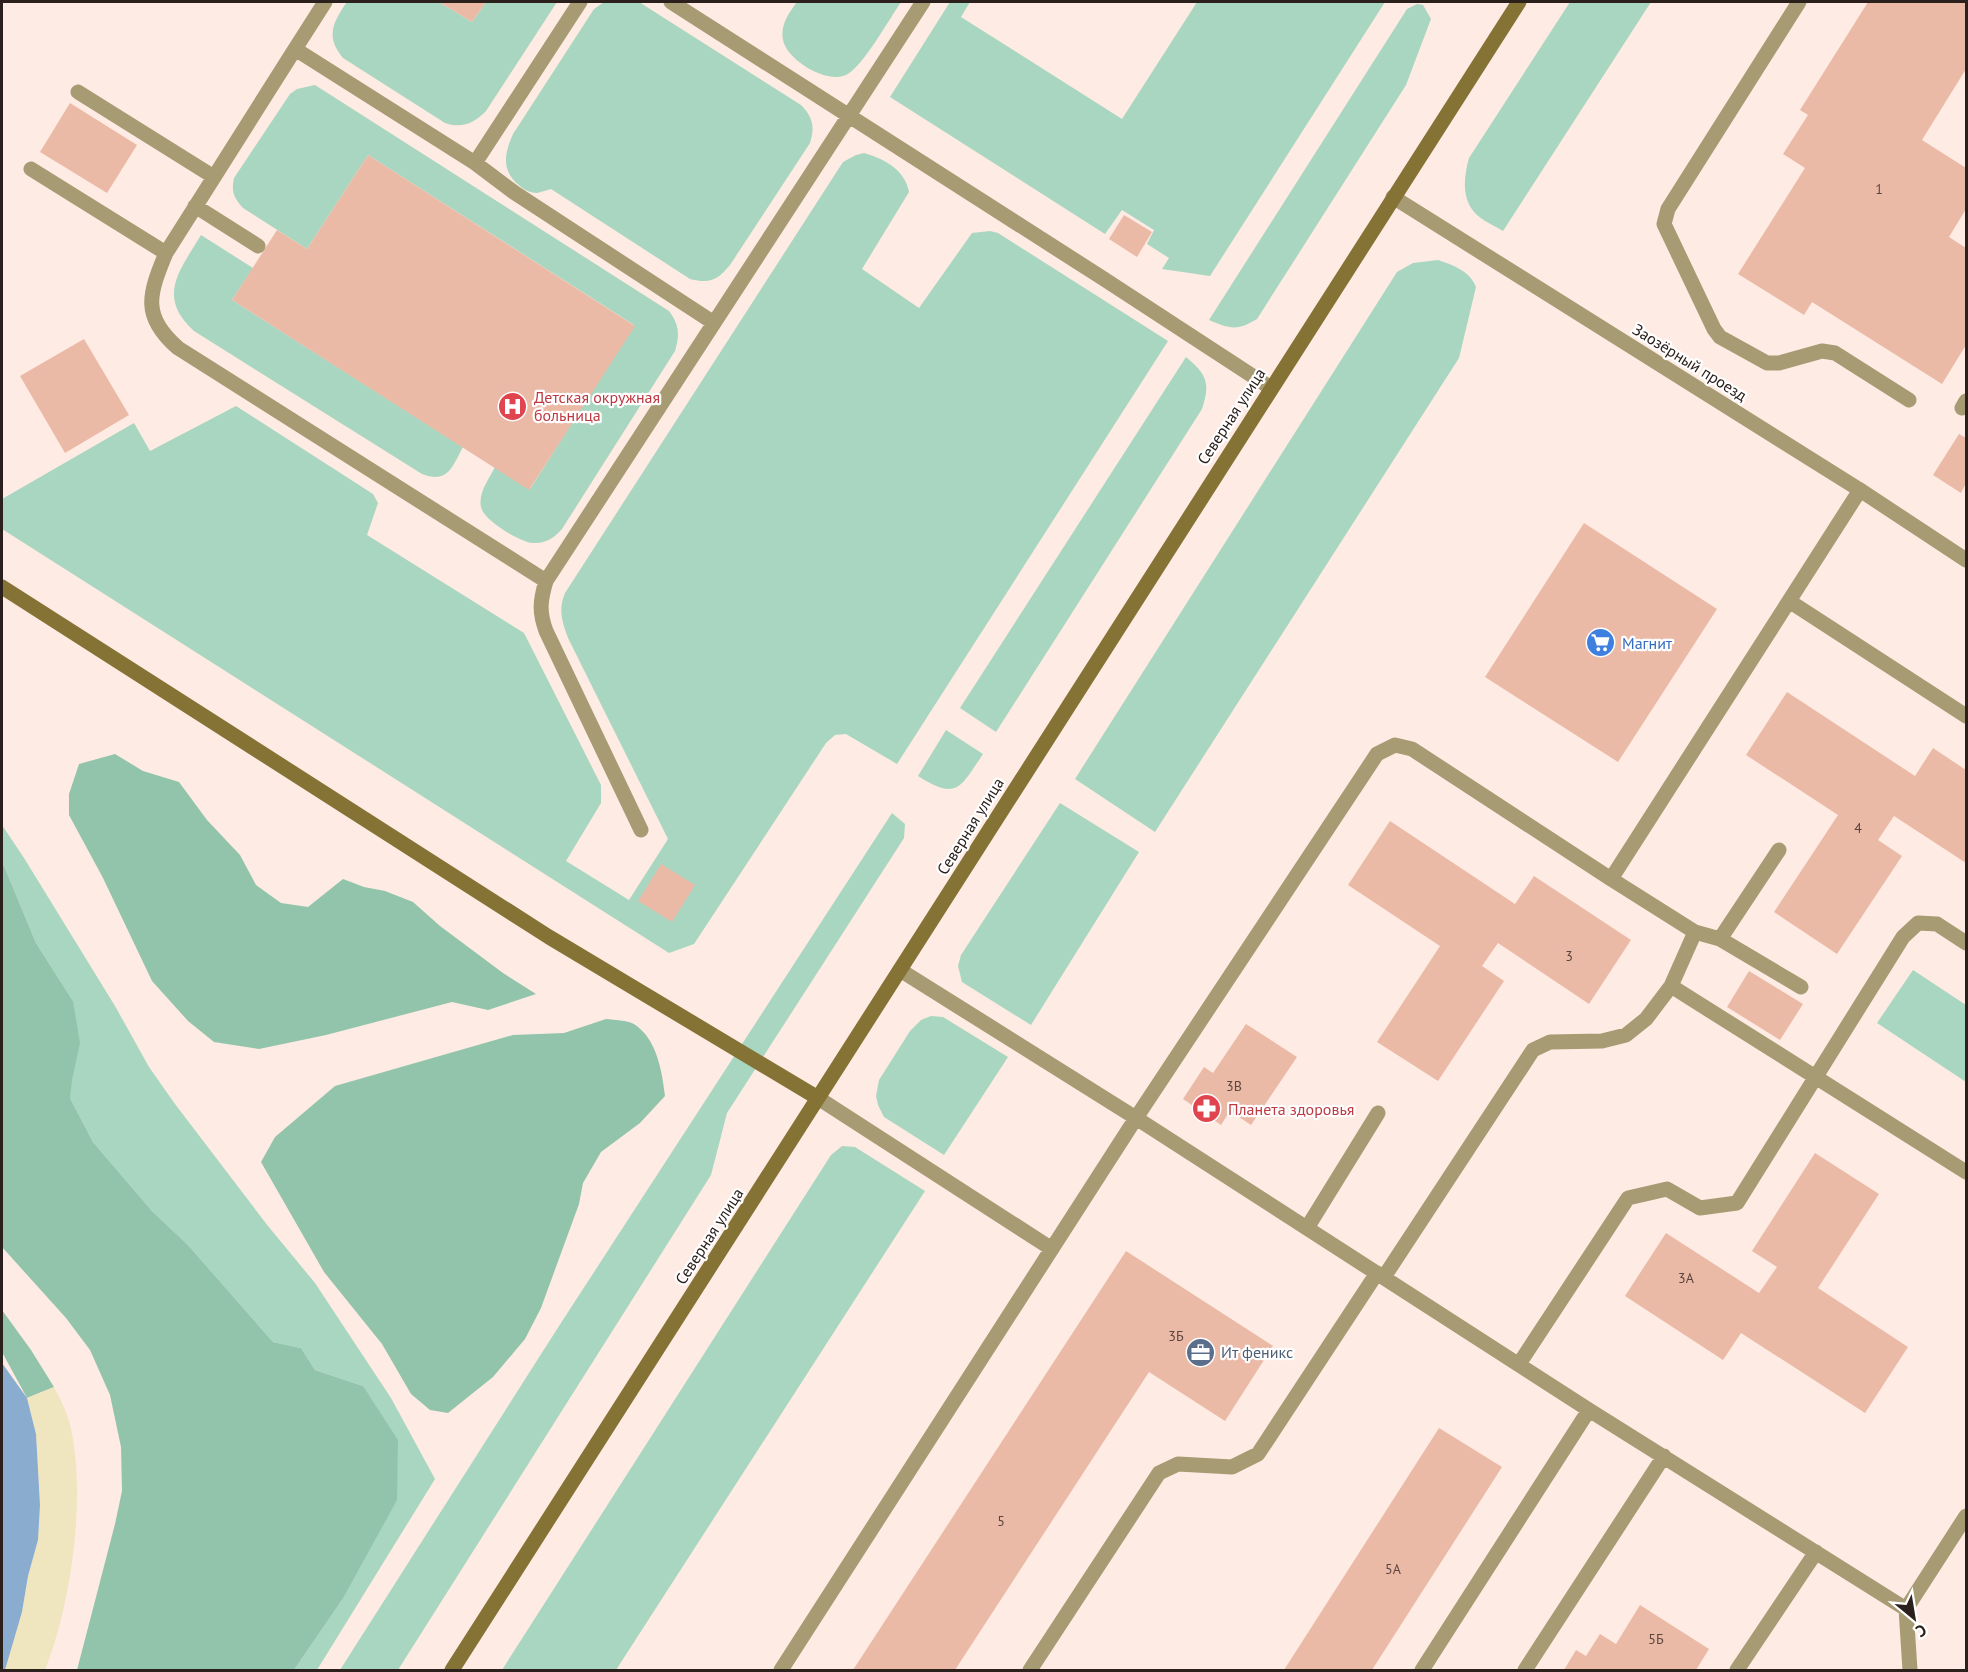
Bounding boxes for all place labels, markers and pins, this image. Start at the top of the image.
place label: Детская окружная больница [534,387,660,425]
hospital icon: Детская окружная больница [497,390,529,422]
supermarket icon: Магнит [1585,627,1617,659]
place label: Магнит [1622,633,1673,653]
pharmacy icon: Планета здоровья [1191,1093,1223,1125]
place label: Планета здоровья [1228,1099,1354,1119]
office icon: Ит феникс [1184,1336,1216,1368]
place label: Ит феникс [1221,1342,1293,1362]

